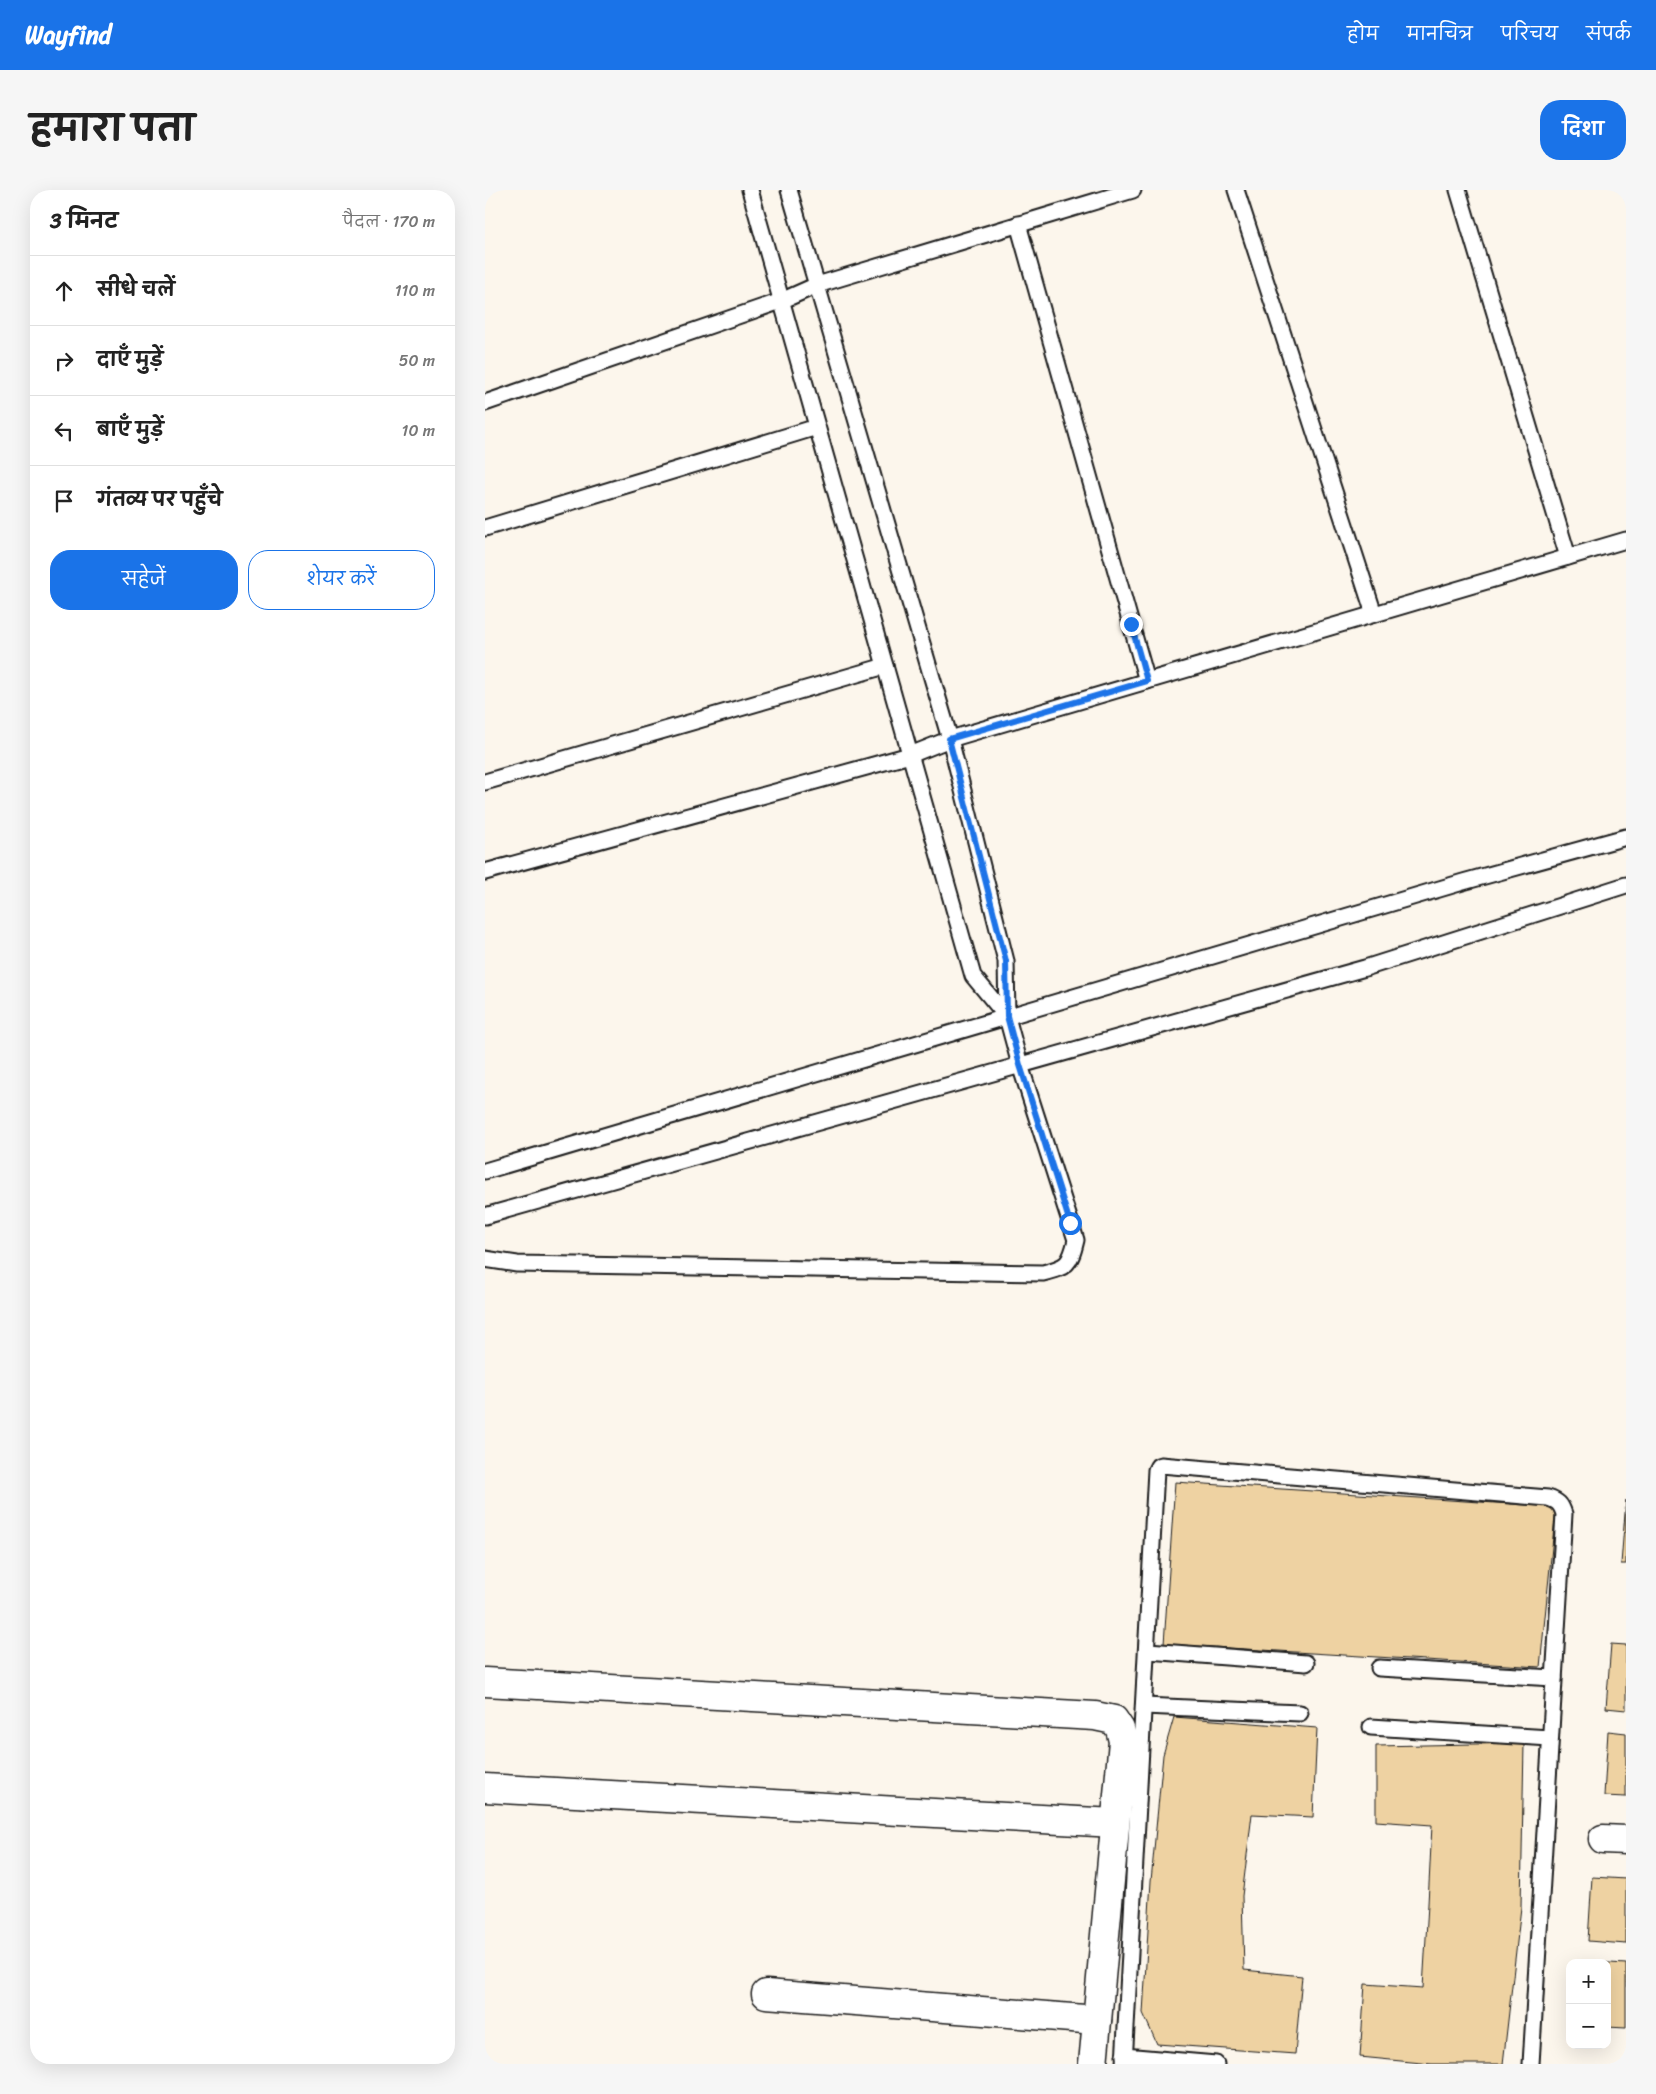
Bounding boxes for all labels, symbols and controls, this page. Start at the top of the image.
text: Wayfind [25,14,111,56]
text: होम [1347,18,1379,50]
text: मानचित्र [1407,18,1473,50]
text: परिचय [1501,18,1558,50]
text: संपर्क [1586,18,1631,50]
text: हमारा पता [30,97,195,159]
button: दिशा [1540,100,1626,160]
text: 3 मिनट [50,202,118,240]
text: पैदल · 170 m [343,207,435,236]
text: सीधे चलें [97,273,175,306]
text: 110 m [395,276,435,305]
icon: ahead [50,277,78,305]
text: दाएँ मुड़ें [97,343,163,376]
text: 50 m [399,346,435,375]
icon: right [50,347,78,375]
text: बाएँ मुड़ें [97,413,164,446]
text: 10 m [402,416,435,445]
icon: left [50,417,78,445]
text: गंतव्य पर पहुँचे [97,483,222,516]
icon: arrive [50,487,78,515]
button: सहेजें [50,550,238,610]
button: शेयर करें [248,550,435,610]
route end [1120,613,1143,636]
route start [1059,1212,1082,1235]
map controls [1566,1959,1611,2049]
button: + [1566,1959,1611,2004]
button: − [1566,2004,1611,2049]

